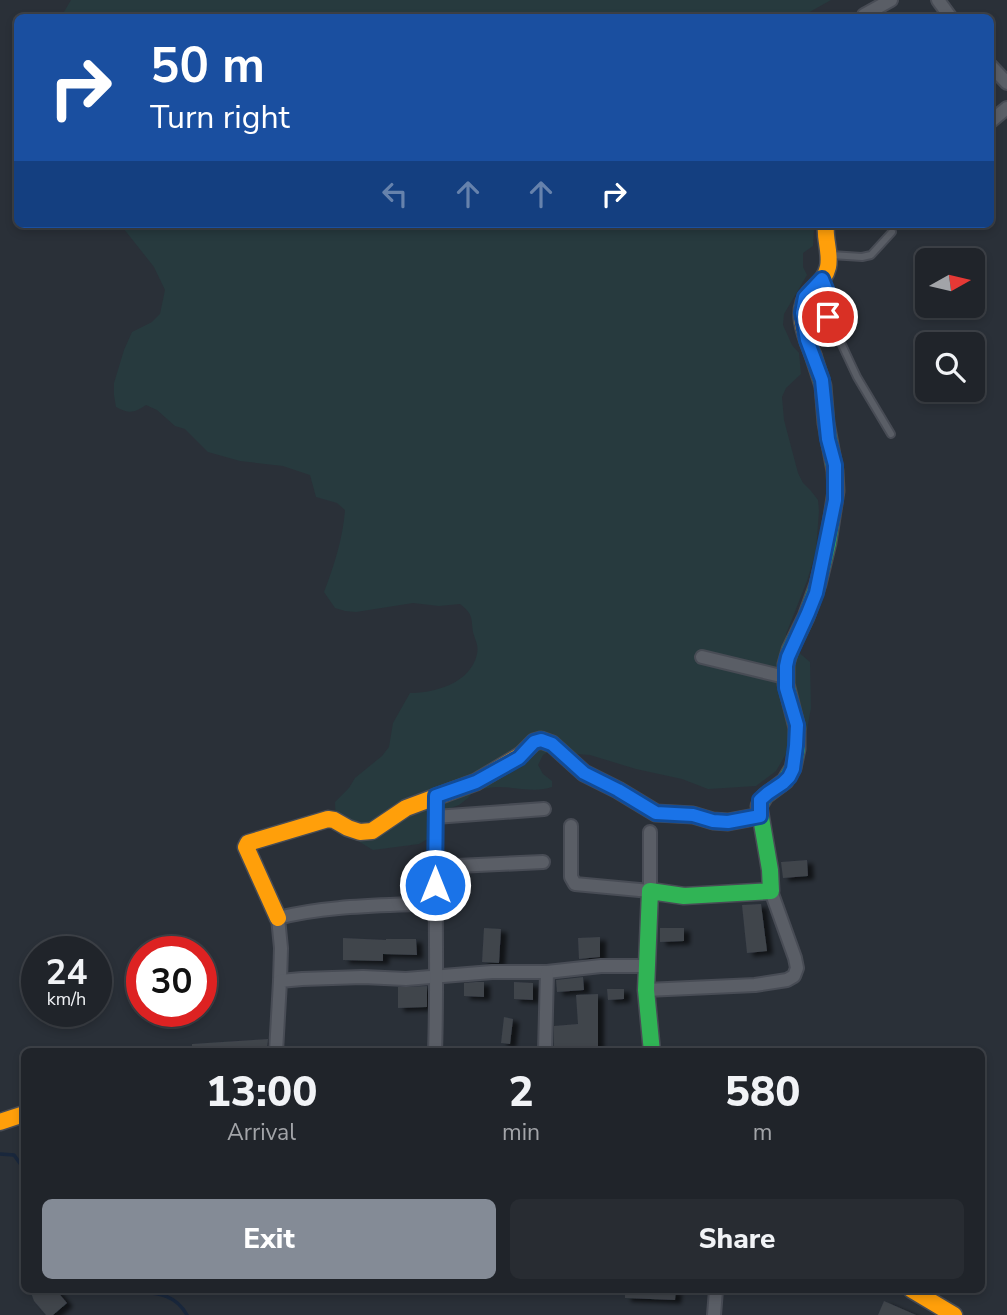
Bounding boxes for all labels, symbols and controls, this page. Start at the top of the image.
text: 50 m [150,32,265,99]
icon: right [35,42,126,133]
text: Turn right [150,96,290,139]
icon: left [376,175,414,213]
icon: ahead [449,175,487,213]
icon: ahead [522,175,560,213]
icon: right [595,175,633,213]
north arrow [915,248,985,318]
map controls [915,248,985,402]
pin [798,287,858,347]
icon: arrive [809,298,847,336]
button: search [915,332,985,402]
position arrow [398,848,472,922]
speed limit sign: 30 [126,936,217,1027]
text: 24 [45,949,88,996]
text: km/h [47,987,86,1011]
text: 13:00 [206,1064,317,1121]
text: 2 [508,1064,534,1121]
text: 580 [725,1064,800,1121]
text: Arrival [227,1117,296,1148]
text: min [502,1117,540,1148]
text: m [753,1117,772,1148]
button: Exit [42,1199,496,1279]
button: Share [510,1199,964,1279]

